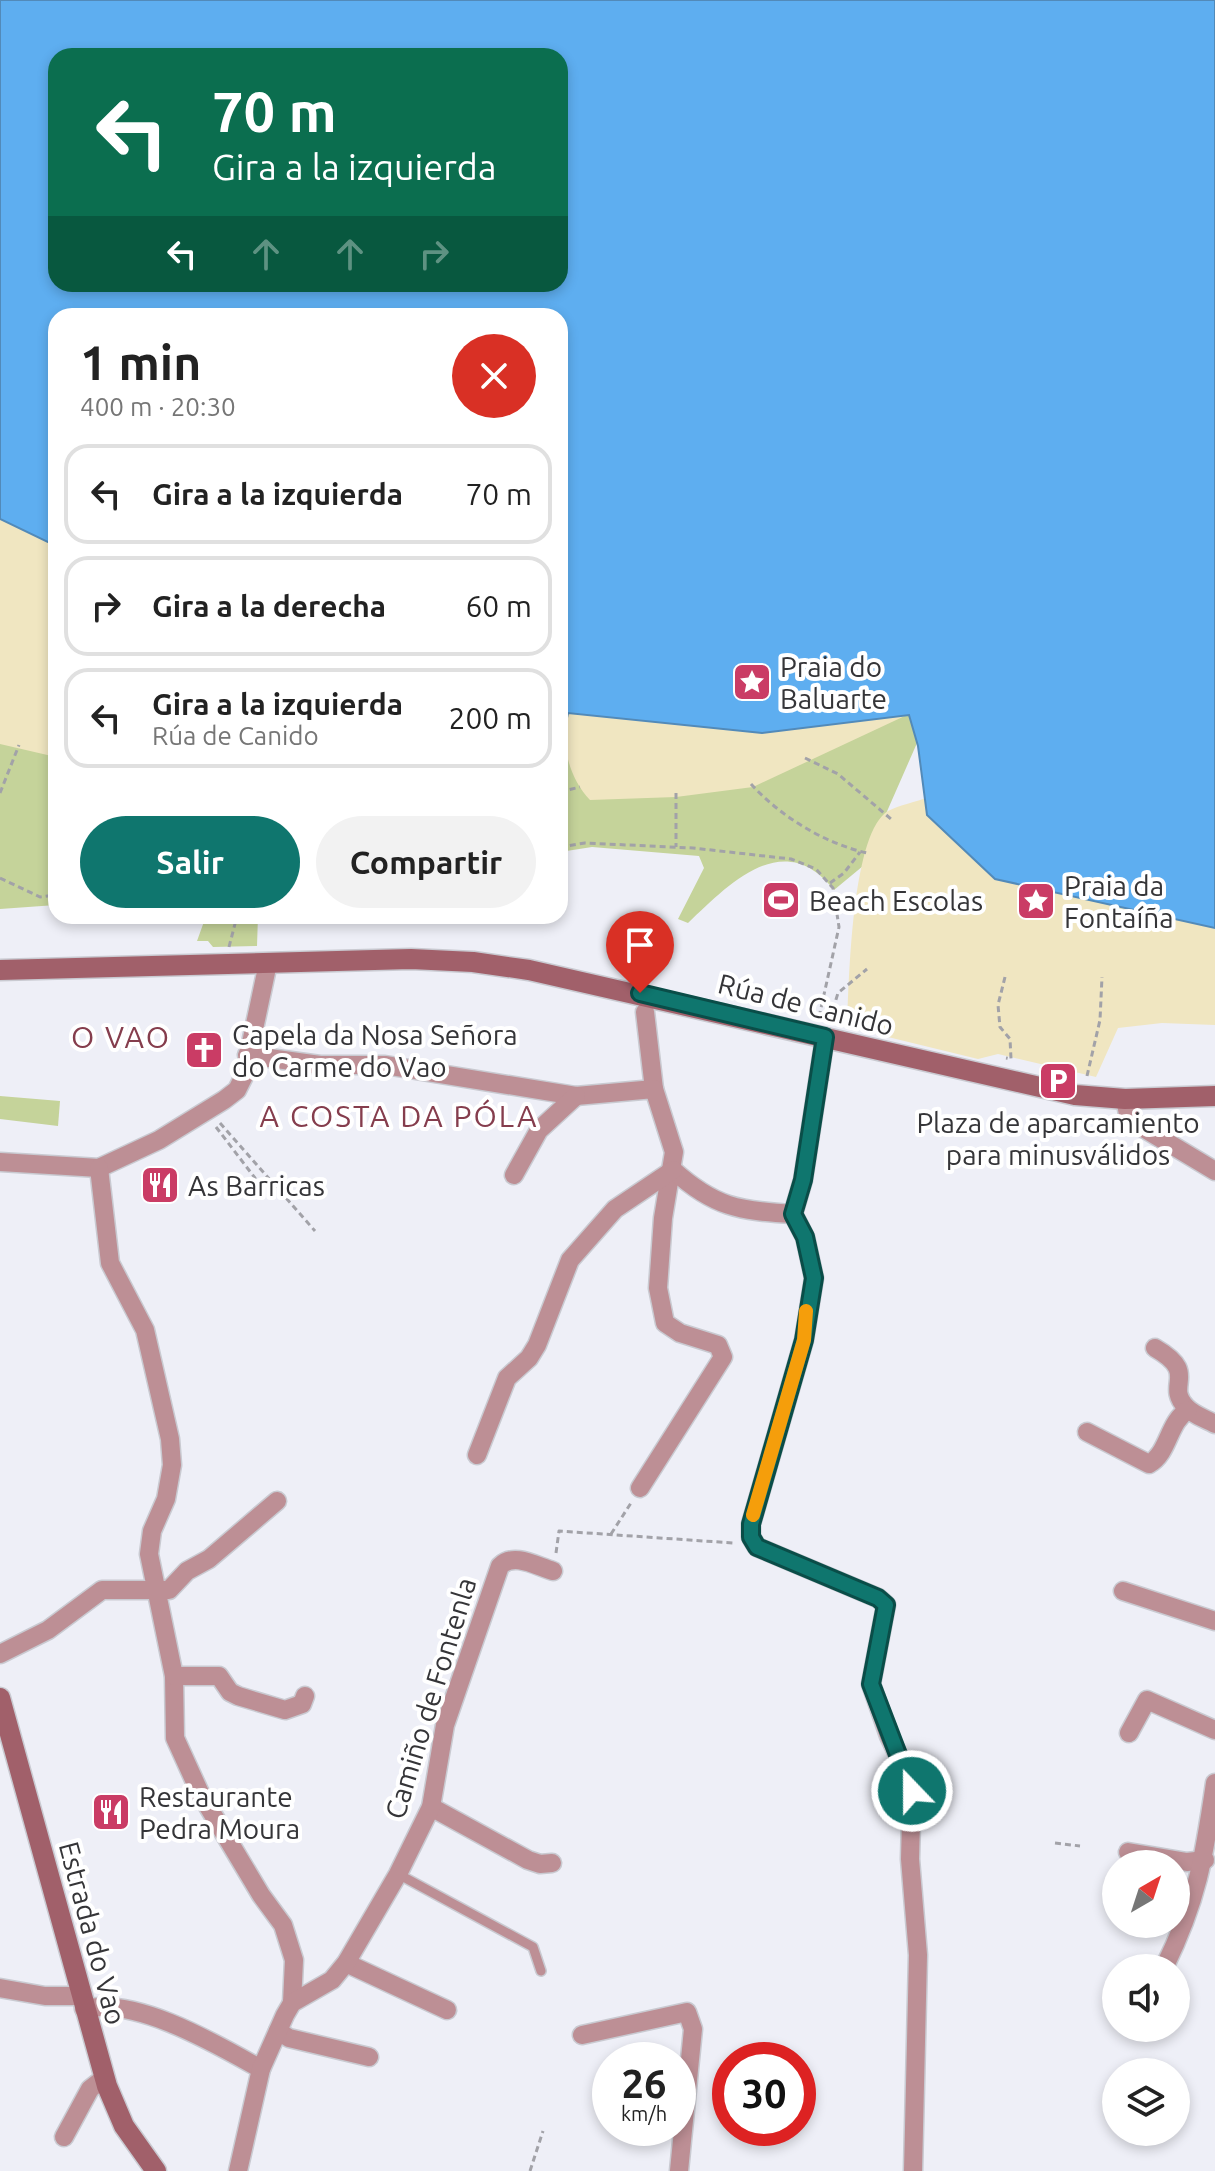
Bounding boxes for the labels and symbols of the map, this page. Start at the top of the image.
place label: Praia do Baluarte [780,651,887,714]
place icon: Praia do Baluarte [731,661,773,703]
place label: Praia da Fontaíña [1064,870,1174,933]
sports icon: Beach Escolas [760,879,802,921]
place icon: Praia da Fontaíña [1015,880,1057,922]
place label: Beach Escolas [809,885,983,916]
pin [606,911,674,993]
street label: Rúa de Canido [715,967,897,1041]
place label: Capela da Nosa Señora do Carme do Vao [232,1019,518,1082]
district label: O VAO [71,1020,171,1054]
church icon: Capela da Nosa Señora do Carme do Vao [183,1029,225,1071]
parking icon: Plaza de aparcamiento para minusválidos [1037,1060,1079,1102]
district label: A COSTA DA PÓLA [260,1099,538,1133]
place label: Plaza de aparcamiento para minusválidos [916,1107,1200,1170]
restaurant icon: As Barricas [139,1164,181,1206]
place label: As Barricas [188,1170,325,1201]
street label: Camiño de Fontenla [379,1574,481,1822]
position arrow [870,1749,954,1833]
place label: Restaurante Pedra Moura [139,1781,300,1844]
restaurant icon: Restaurante Pedra Moura [90,1791,132,1833]
street label: Estrada do Vao [54,1838,132,2028]
north arrow [1102,1850,1190,1938]
speed limit sign: 30 [712,2042,816,2146]

